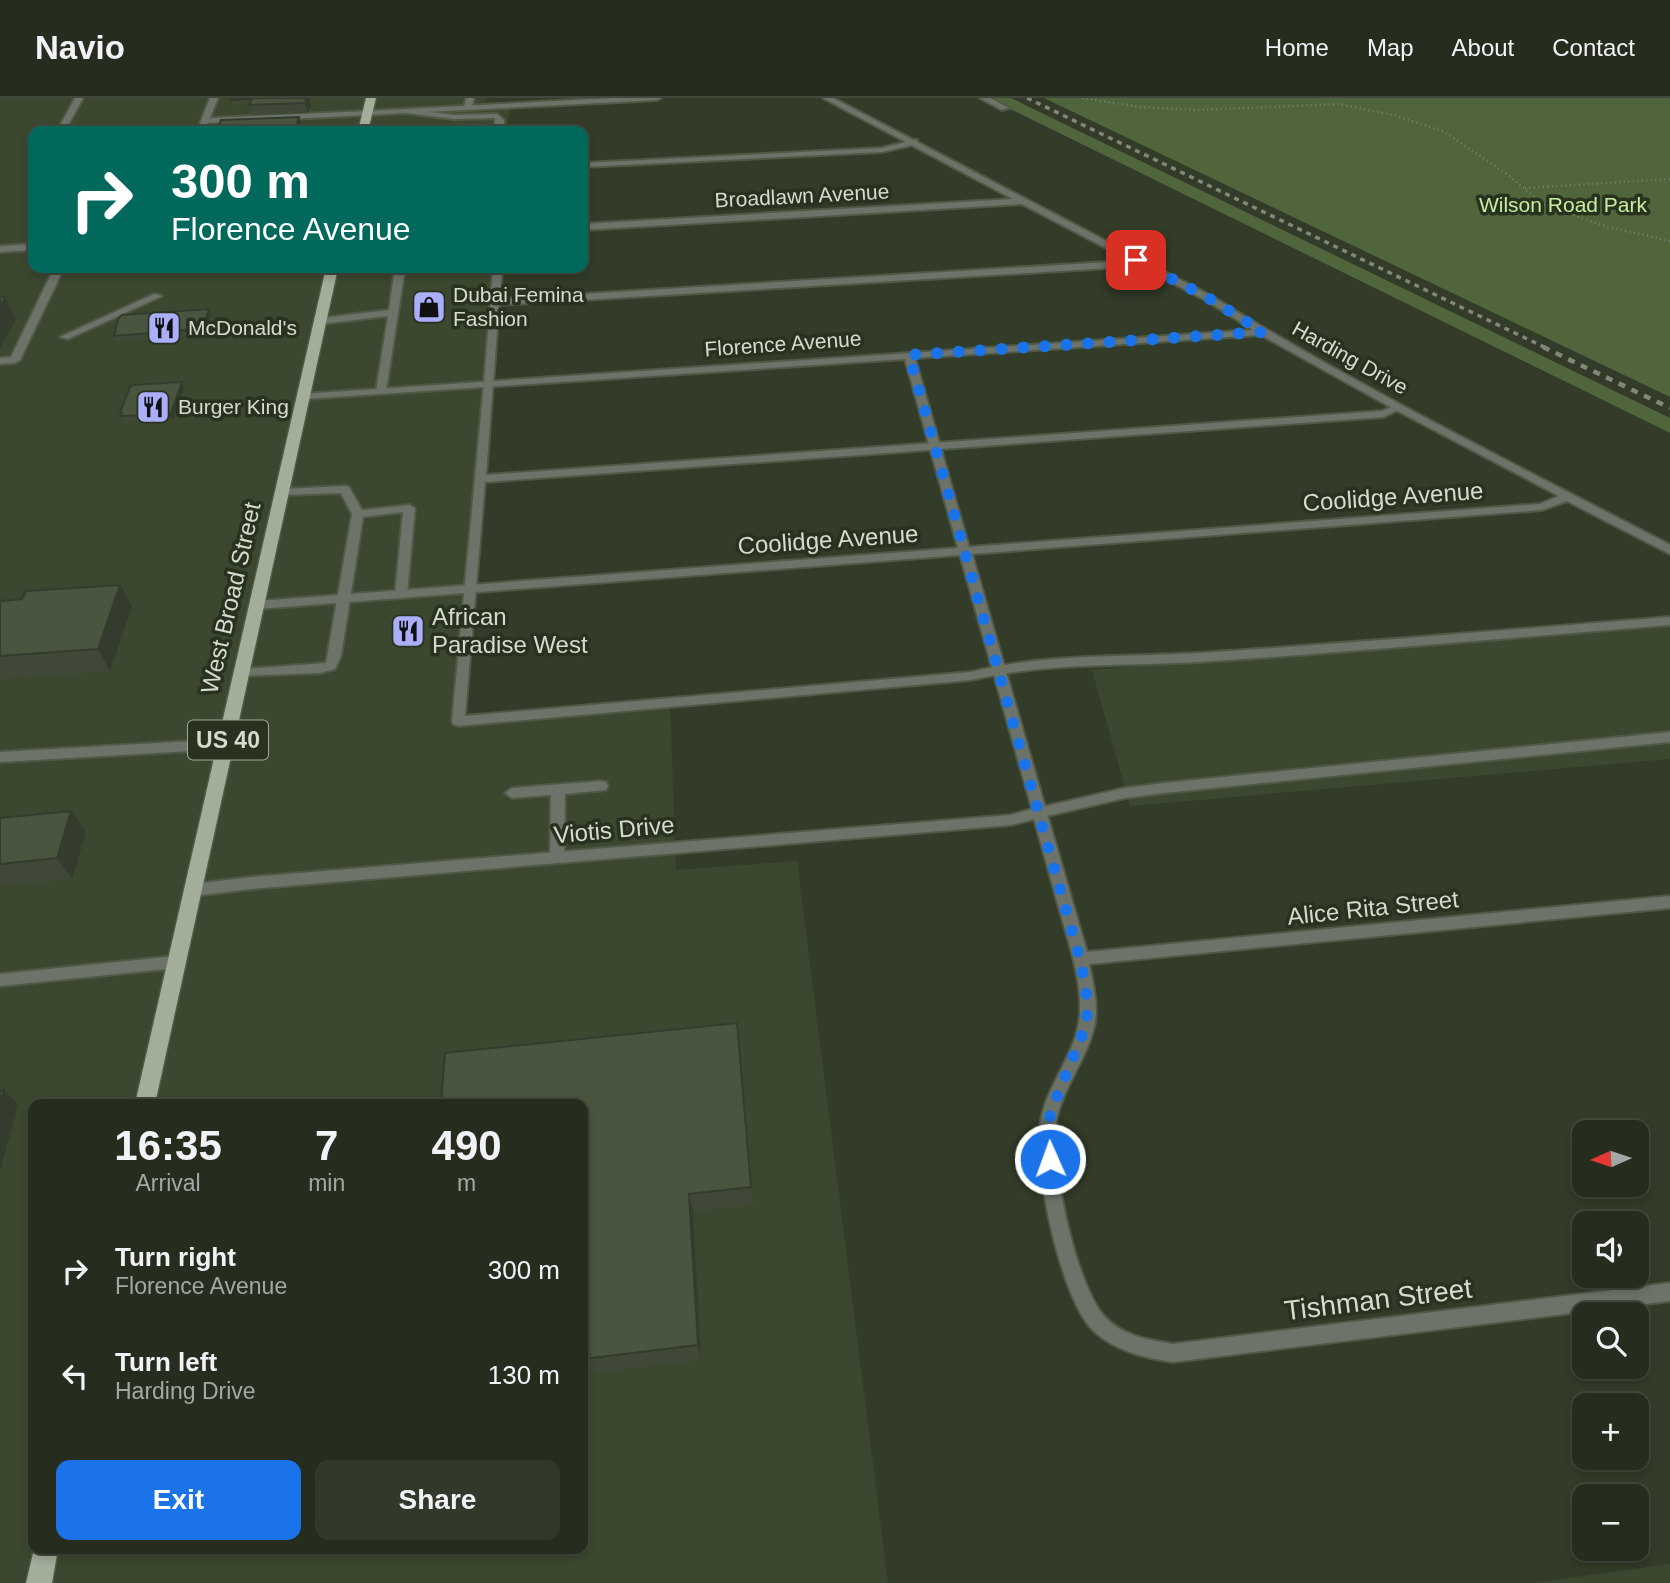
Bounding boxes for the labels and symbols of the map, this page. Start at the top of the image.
street label: Broadlawn Avenue [714,179,890,212]
park label: Wilson Road Park [1479,193,1648,216]
pin [1106,230,1166,290]
place label: Dubai Femina Fashion [453,283,584,330]
shop icon: Dubai Femina Fashion [410,288,448,326]
restaurant icon: McDonald's [145,309,183,347]
place label: McDonald's [188,316,297,339]
street label: Harding Drive [1289,316,1412,399]
street label: Florence Avenue [704,327,862,360]
restaurant icon: Burger King [134,388,172,426]
place label: Burger King [178,395,289,418]
street label: Coolidge Avenue [1302,477,1484,516]
street label: West Broad Street [195,499,266,696]
street label: Coolidge Avenue [737,520,919,559]
place label: African Paradise West [432,603,588,658]
restaurant icon: African Paradise West [389,612,427,650]
road number: US 40 [188,720,268,760]
street label: Viotis Drive [553,811,675,848]
street label: Alice Rita Street [1286,885,1460,930]
north arrow [1572,1120,1648,1197]
position arrow [1013,1122,1087,1196]
street label: Tishman Street [1282,1273,1474,1326]

